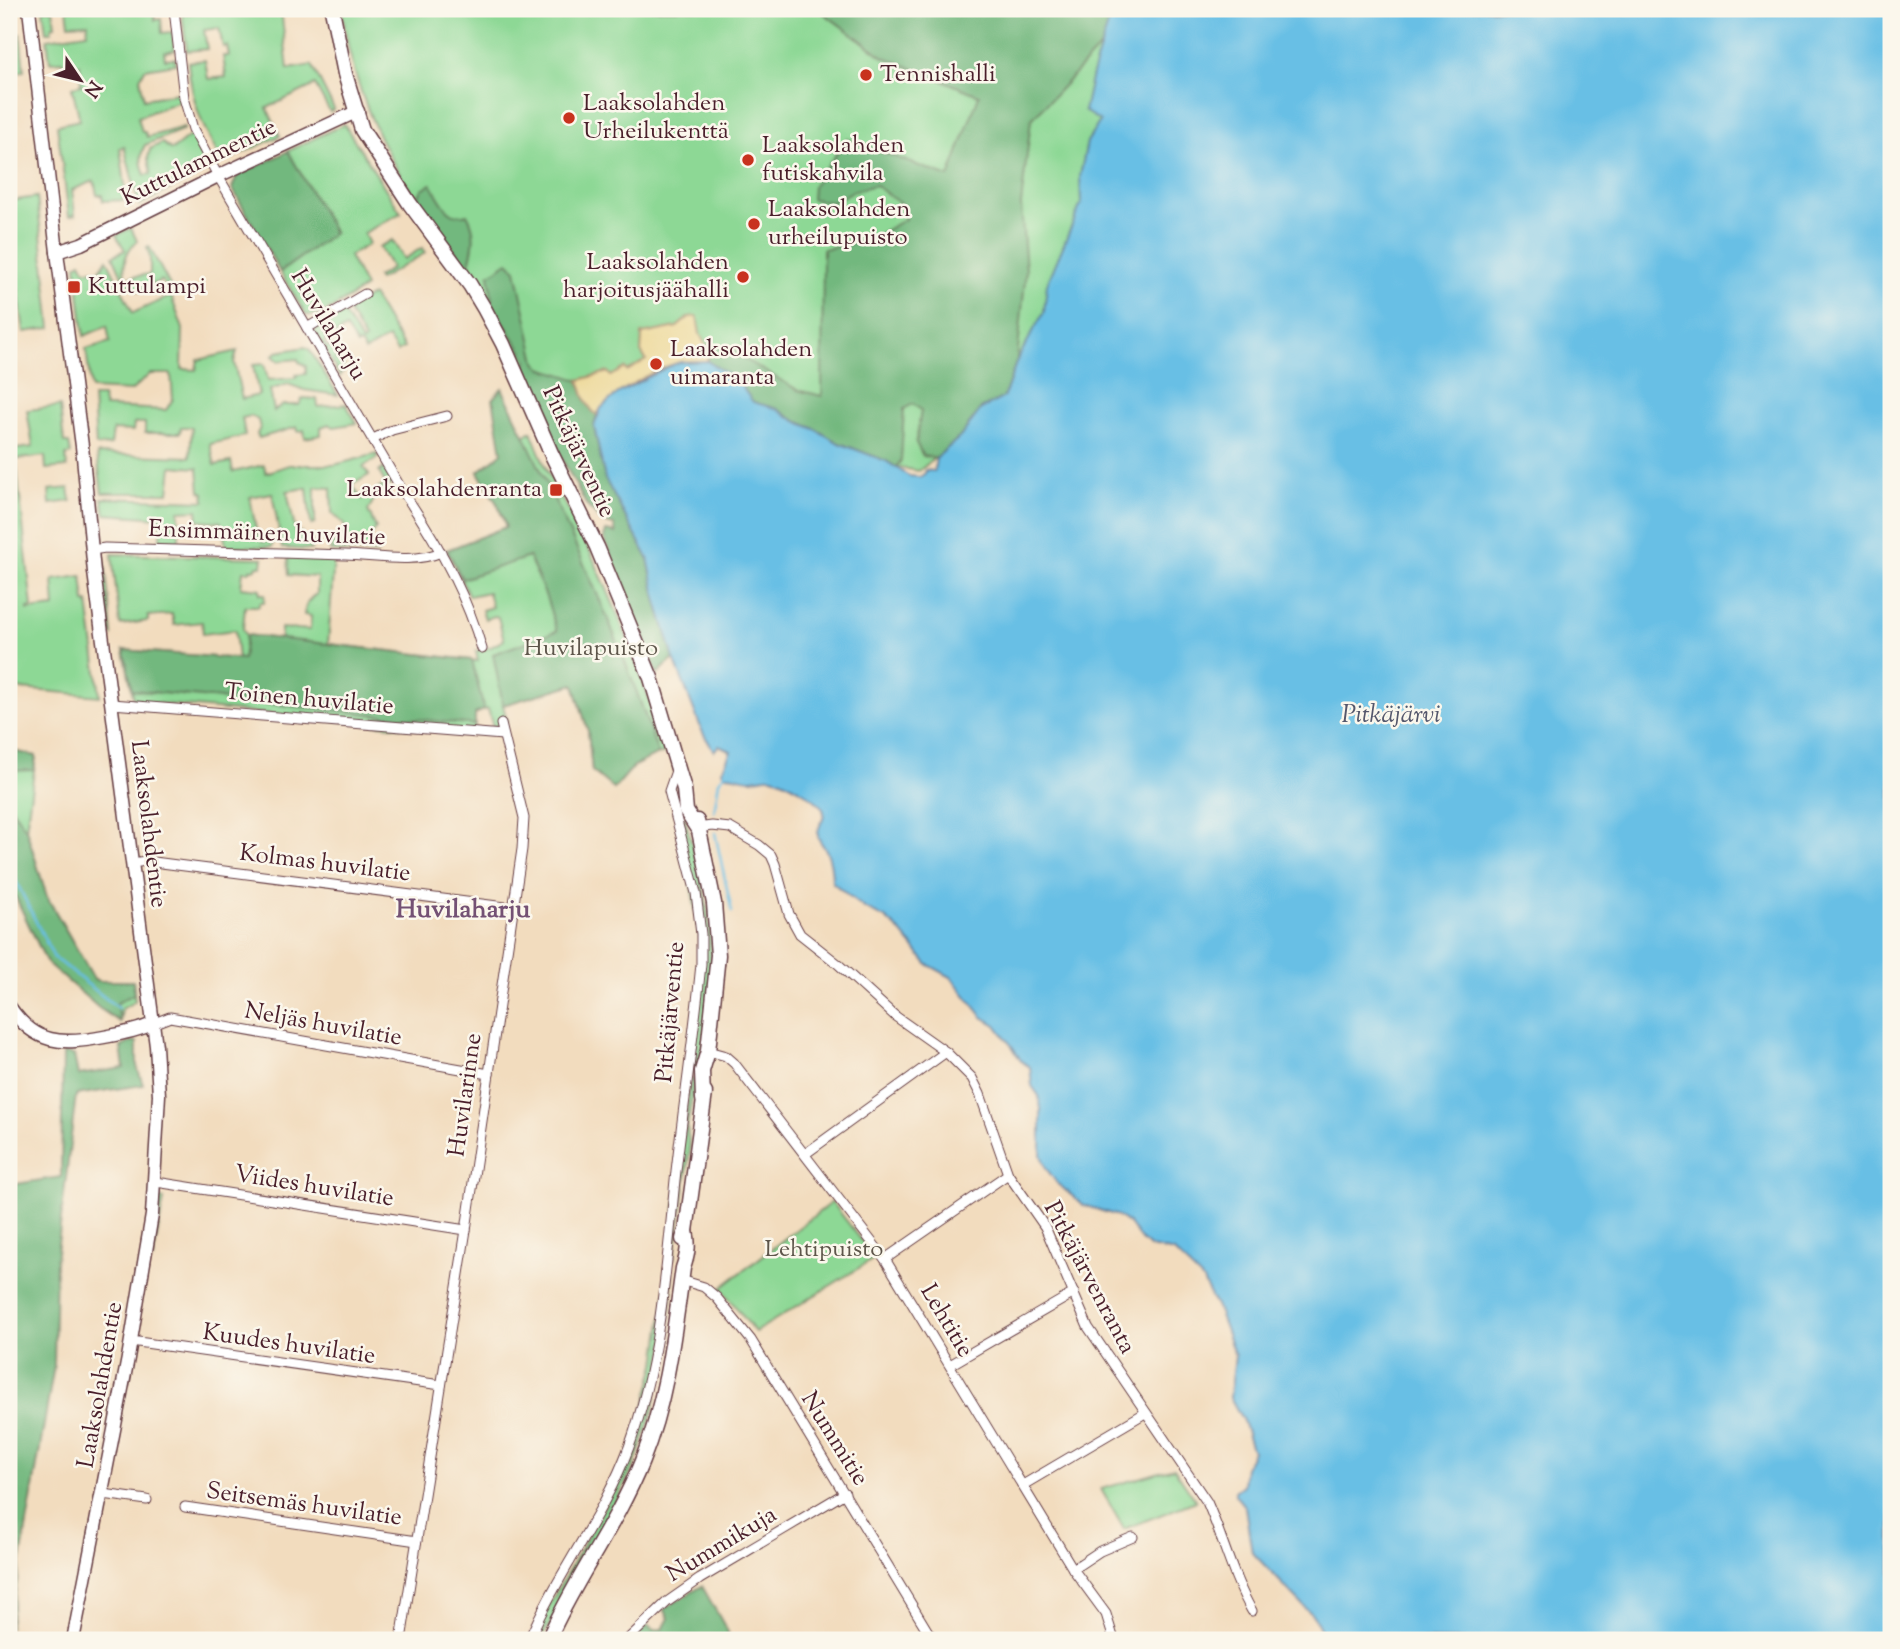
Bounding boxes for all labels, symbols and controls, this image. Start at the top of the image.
north arrow [46,46,116,116]
place label: Tennishalli [880,58,996,92]
marker: Tennishalli [858,67,874,83]
text: N [76,74,107,102]
place label: Laaksolahden Urheilukenttä [583,87,729,149]
marker: Laaksolahden Urheilukenttä [561,110,577,126]
street label: Kuttulammentie [116,111,282,215]
place label: Laaksolahden futiskahvila [762,129,904,191]
marker: Laaksolahden futiskahvila [740,152,756,168]
place label: Laaksolahden urheilupuisto [768,193,910,255]
marker: Laaksolahden urheilupuisto [746,216,762,232]
place label: Laaksolahden harjoitusjäähalli [563,246,729,308]
street label: Huvilaharju [281,263,375,387]
marker: Laaksolahden harjoitusjäähalli [735,269,751,285]
place label: Kuttulampi [88,270,206,304]
marker: Kuttulampi [66,279,82,295]
place label: Laaksolahden uimaranta [670,333,812,395]
marker: Laaksolahden uimaranta [648,356,664,372]
street label: Pitkäjärventie [533,381,623,523]
place label: Laaksolahdenranta [347,473,542,507]
marker: Laaksolahdenranta [548,482,564,498]
street label: Ensimmäinen huvilatie [148,513,386,555]
park label: Huvilapuisto [524,632,658,666]
street label: Toinen huvilatie [223,676,395,724]
water label: Pitkäjärvi [1342,697,1440,734]
street label: Laaksolahdentie [121,738,175,910]
street label: Kolmas huvilatie [237,837,413,891]
district label: Huvilaharju [396,892,530,929]
street label: Pitkäjärventie [648,940,694,1084]
street label: Neljäs huvilatie [242,994,404,1056]
street label: Huvilarinne [440,1031,492,1159]
street label: Viides huvilatie [232,1158,396,1216]
street label: Pitkäjärvenranta [1034,1196,1144,1360]
park label: Lehtipuisto [764,1233,884,1267]
street label: Lehtitie [911,1278,981,1364]
street label: Laaksolahdentie [70,1299,132,1471]
street label: Kuudes huvilatie [201,1316,377,1374]
street label: Nummitie [792,1385,876,1493]
street label: Seitsemäs huvilatie [204,1474,404,1536]
street label: Nummikuja [660,1499,784,1591]

